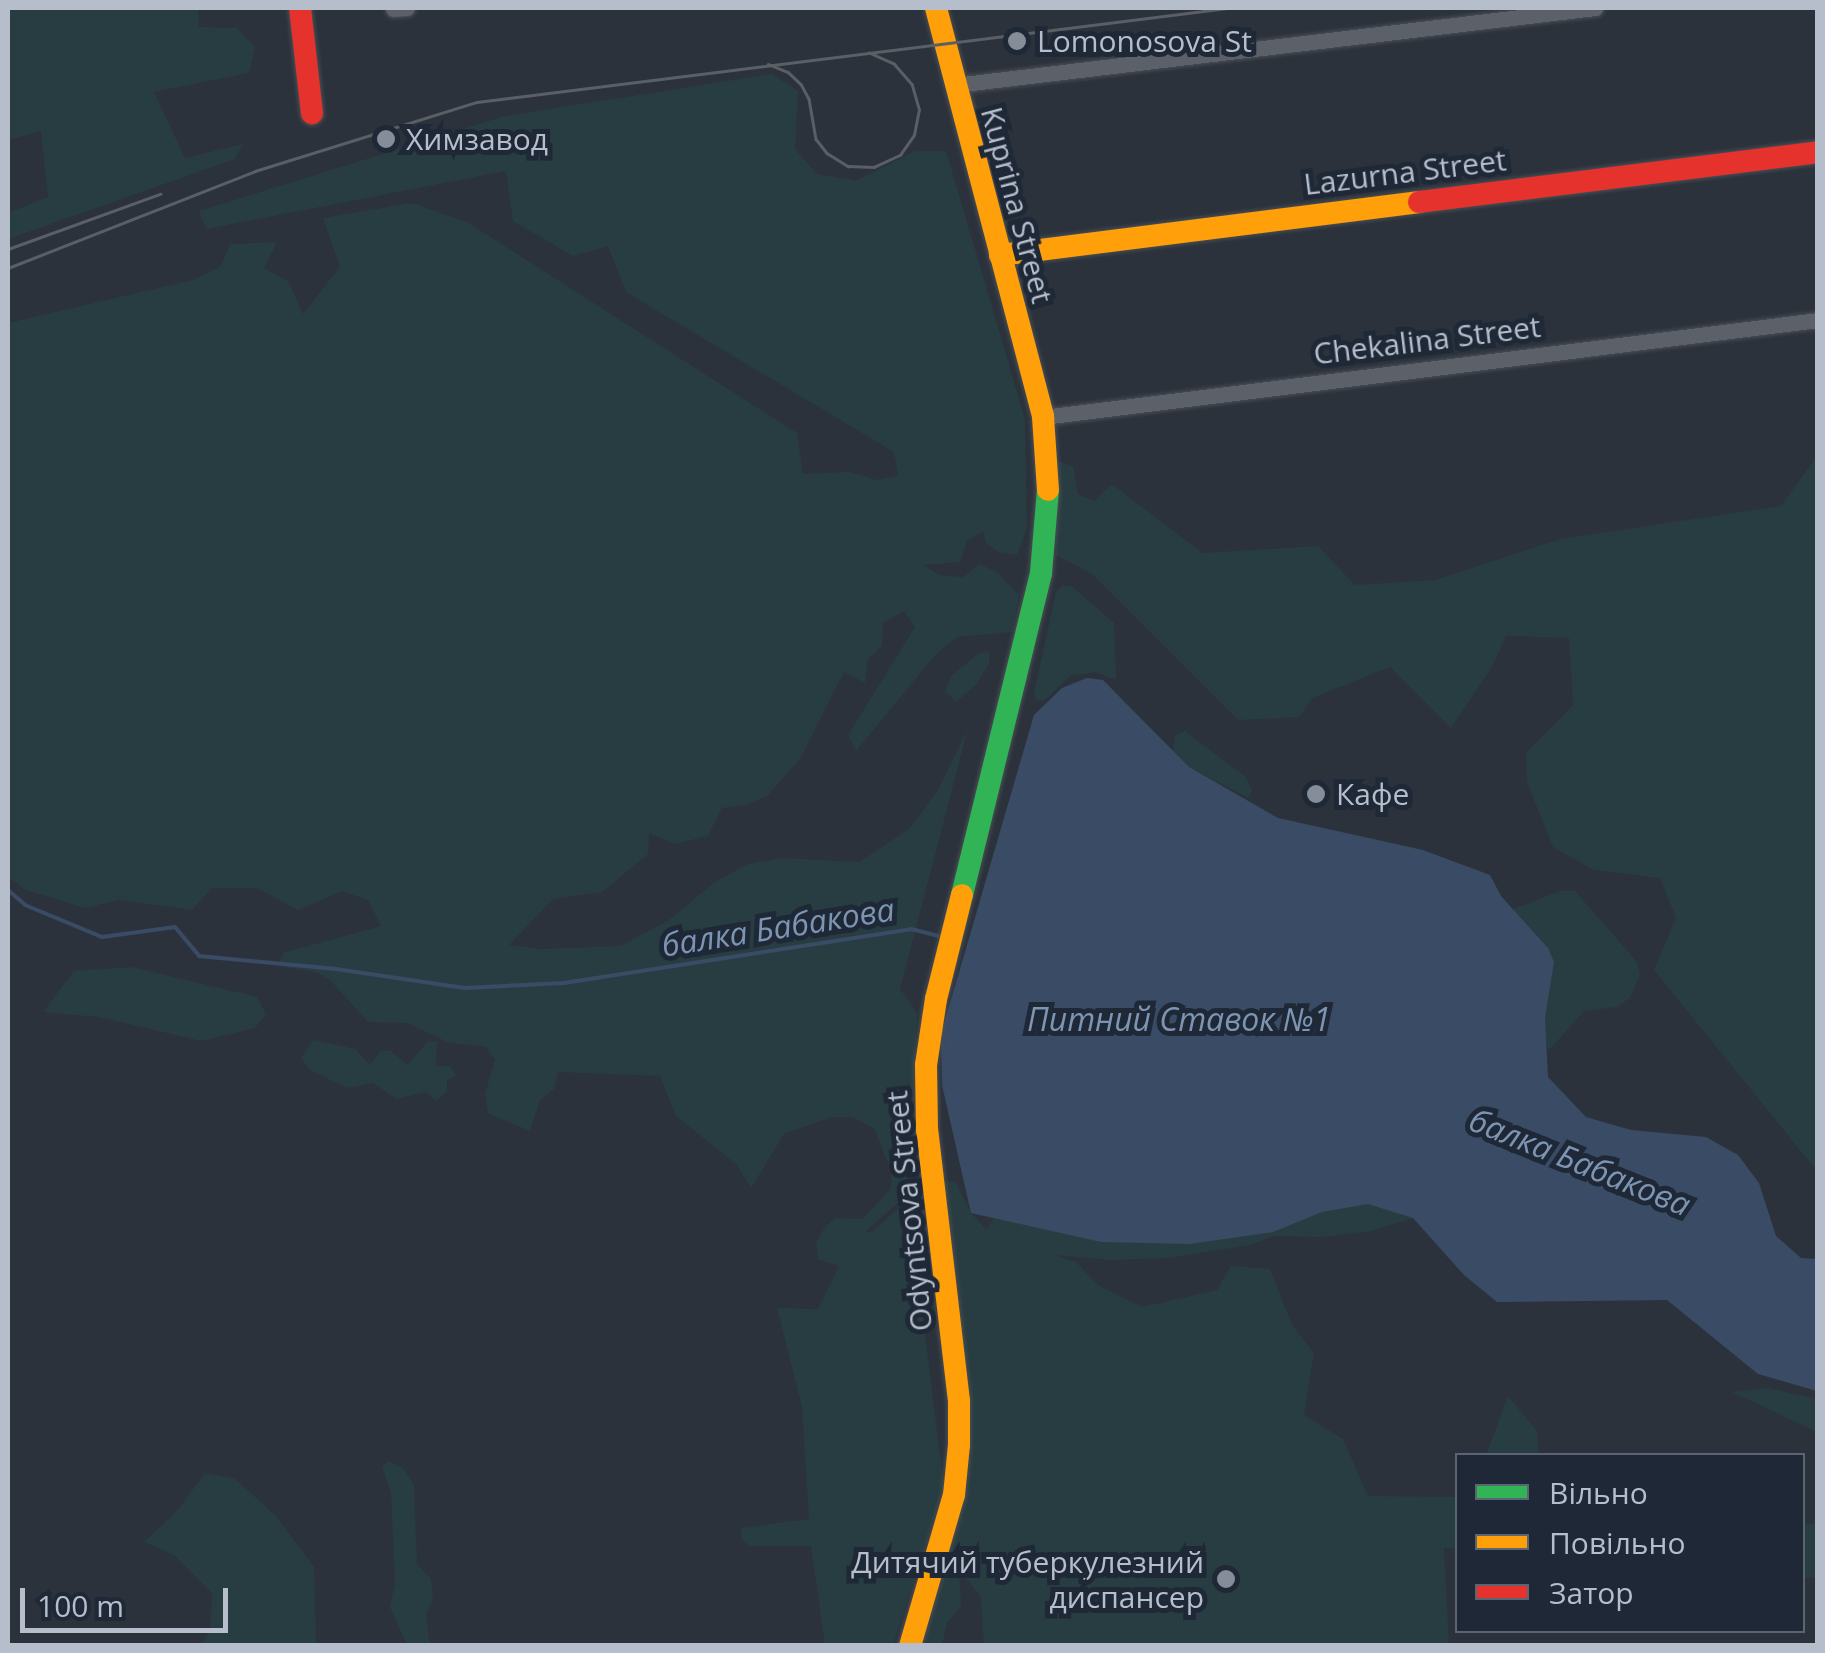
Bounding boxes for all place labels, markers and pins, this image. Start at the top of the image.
place label: Lomonosova St [1037,23,1252,59]
marker: Lomonosova St [1006,30,1028,52]
place label: Химзавод [406,121,548,157]
marker: Химзавод [375,128,397,150]
place label: Кафе [1336,776,1409,812]
marker: Кафе [1305,783,1327,805]
place label: Дитячий туберкулезний диспансер [851,1544,1204,1614]
marker: Дитячий туберкулезний диспансер [1213,1566,1239,1592]

